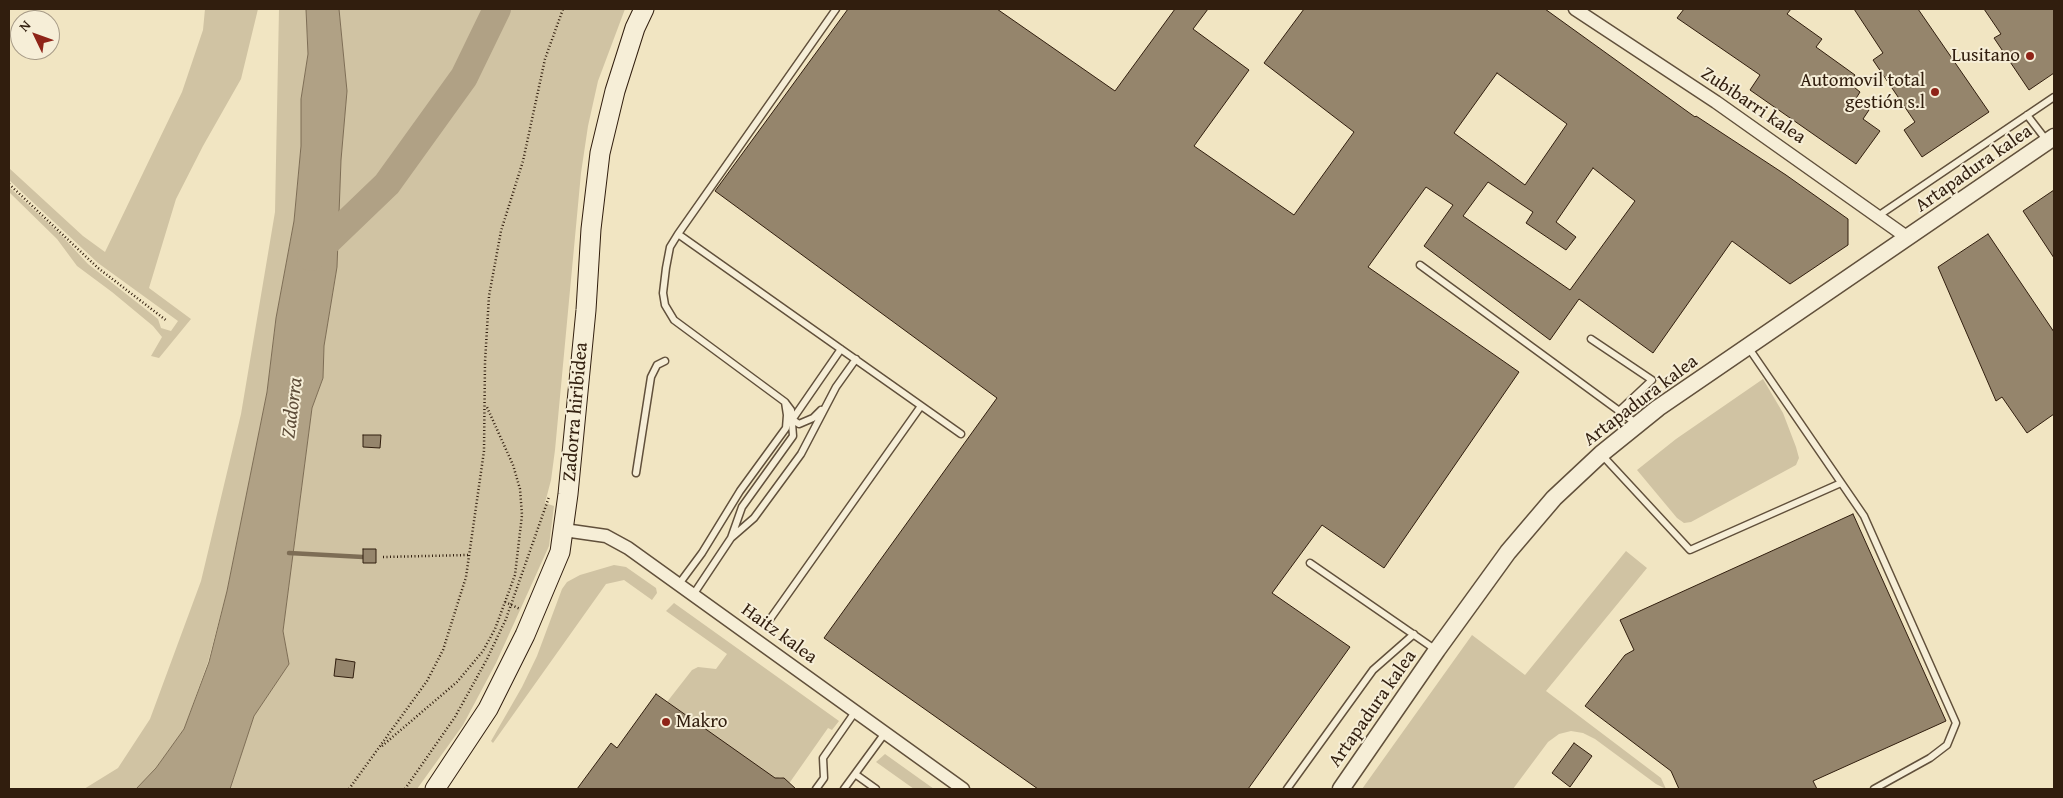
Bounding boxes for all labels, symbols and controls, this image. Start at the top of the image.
north arrow [10,10,60,60]
text: N [14,15,35,36]
place label: Lusitano [1952,45,2020,67]
marker: Lusitano [2024,50,2036,62]
street label: Zubibarri kalea [1696,63,1810,149]
place label: Automovil total gestión s.l [1800,70,1925,114]
marker: Automovil total gestión s.l [1929,86,1941,98]
street label: Artapadura kalea [1911,120,2037,218]
street label: Zadorra hiribidea [559,341,593,483]
street label: Artapadura kalea [1579,351,1703,451]
water label: Zadorra [277,376,309,440]
street label: Haitz kalea [737,599,821,669]
street label: Artapadura kalea [1324,646,1422,772]
place label: Makro [676,711,727,733]
marker: Makro [660,716,672,728]

